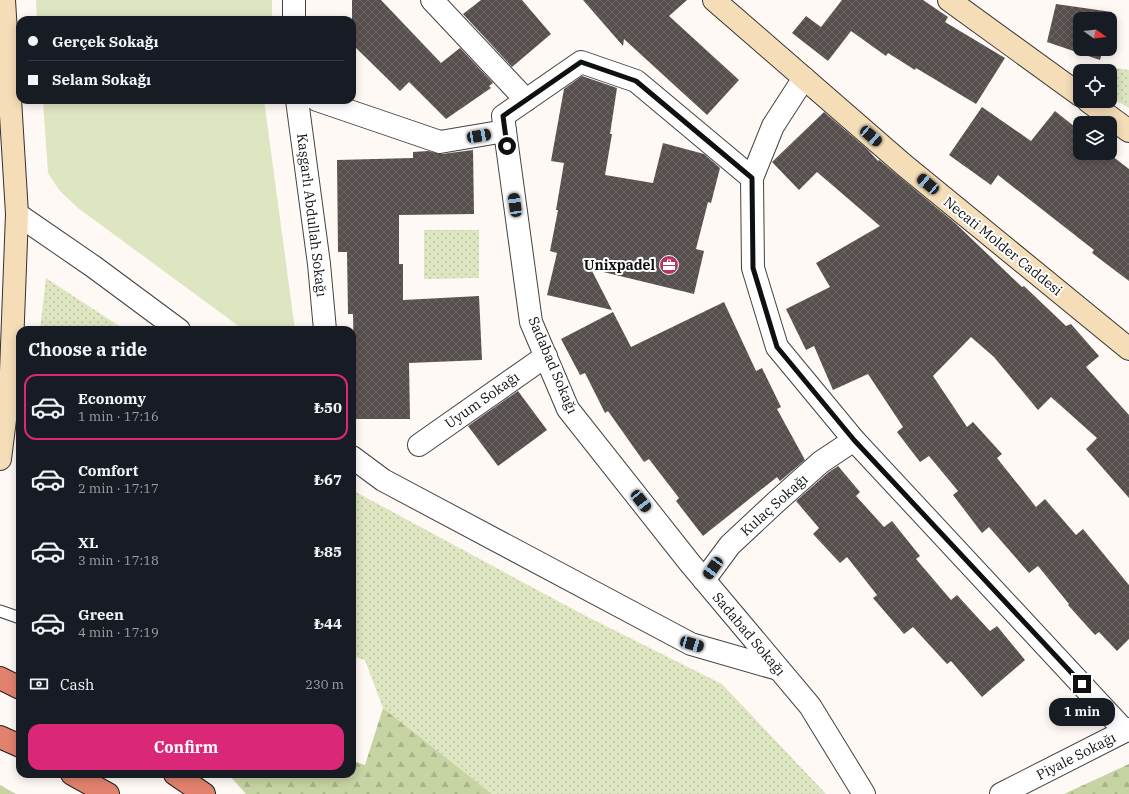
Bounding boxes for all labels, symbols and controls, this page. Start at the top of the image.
north arrow [1073,12,1117,56]
map controls [1073,12,1117,160]
text: Gerçek Sokağı [52,32,158,51]
button: locate [1073,64,1117,108]
text: Selam Sokağı [52,70,151,89]
button: layers [1073,116,1117,160]
car [858,124,884,148]
car [466,128,492,144]
street label: Kaşgarlı Abdullah Sokağı [293,132,331,298]
route start [498,137,516,155]
car [915,172,941,196]
car [507,192,523,218]
street label: Necati Molder Caddesi [940,193,1066,299]
office icon: Unixpadel [658,254,680,276]
place label: Unixpadel [584,256,655,274]
street label: Sadabad Sokağı [524,314,582,416]
text: Choose a ride [28,338,147,361]
street label: Uyum Sokağı [441,368,523,432]
icon: car [30,389,66,425]
text: Economy [78,389,146,408]
text: ₺50 [314,398,342,417]
text: 1 min · 17:16 [78,408,159,425]
icon: car [30,461,66,497]
text: Comfort [78,461,138,480]
text: ₺67 [314,470,342,489]
street label: Kulaç Sokağı [737,470,811,540]
text: 2 min · 17:17 [78,480,159,497]
car [629,488,653,514]
icon: car [30,533,66,569]
text: XL [78,533,98,552]
text: ₺85 [314,542,342,561]
text: 3 min · 17:18 [78,552,159,569]
car [701,555,725,581]
street label: Sadabad Sokağı [709,588,789,680]
icon: car [30,605,66,641]
text: Green [78,605,124,624]
text: ₺44 [314,614,342,633]
text: 4 min · 17:19 [78,624,159,641]
car [679,635,705,653]
icon: cash [28,673,50,695]
text: Cash [60,675,94,694]
route end [1073,675,1091,693]
text: 230 m [305,676,344,693]
callout: 1 min [1049,698,1115,726]
text: 1 min [1064,703,1100,720]
button: Confirm [28,724,344,770]
street label: Piyale Sokağı [1033,728,1119,784]

